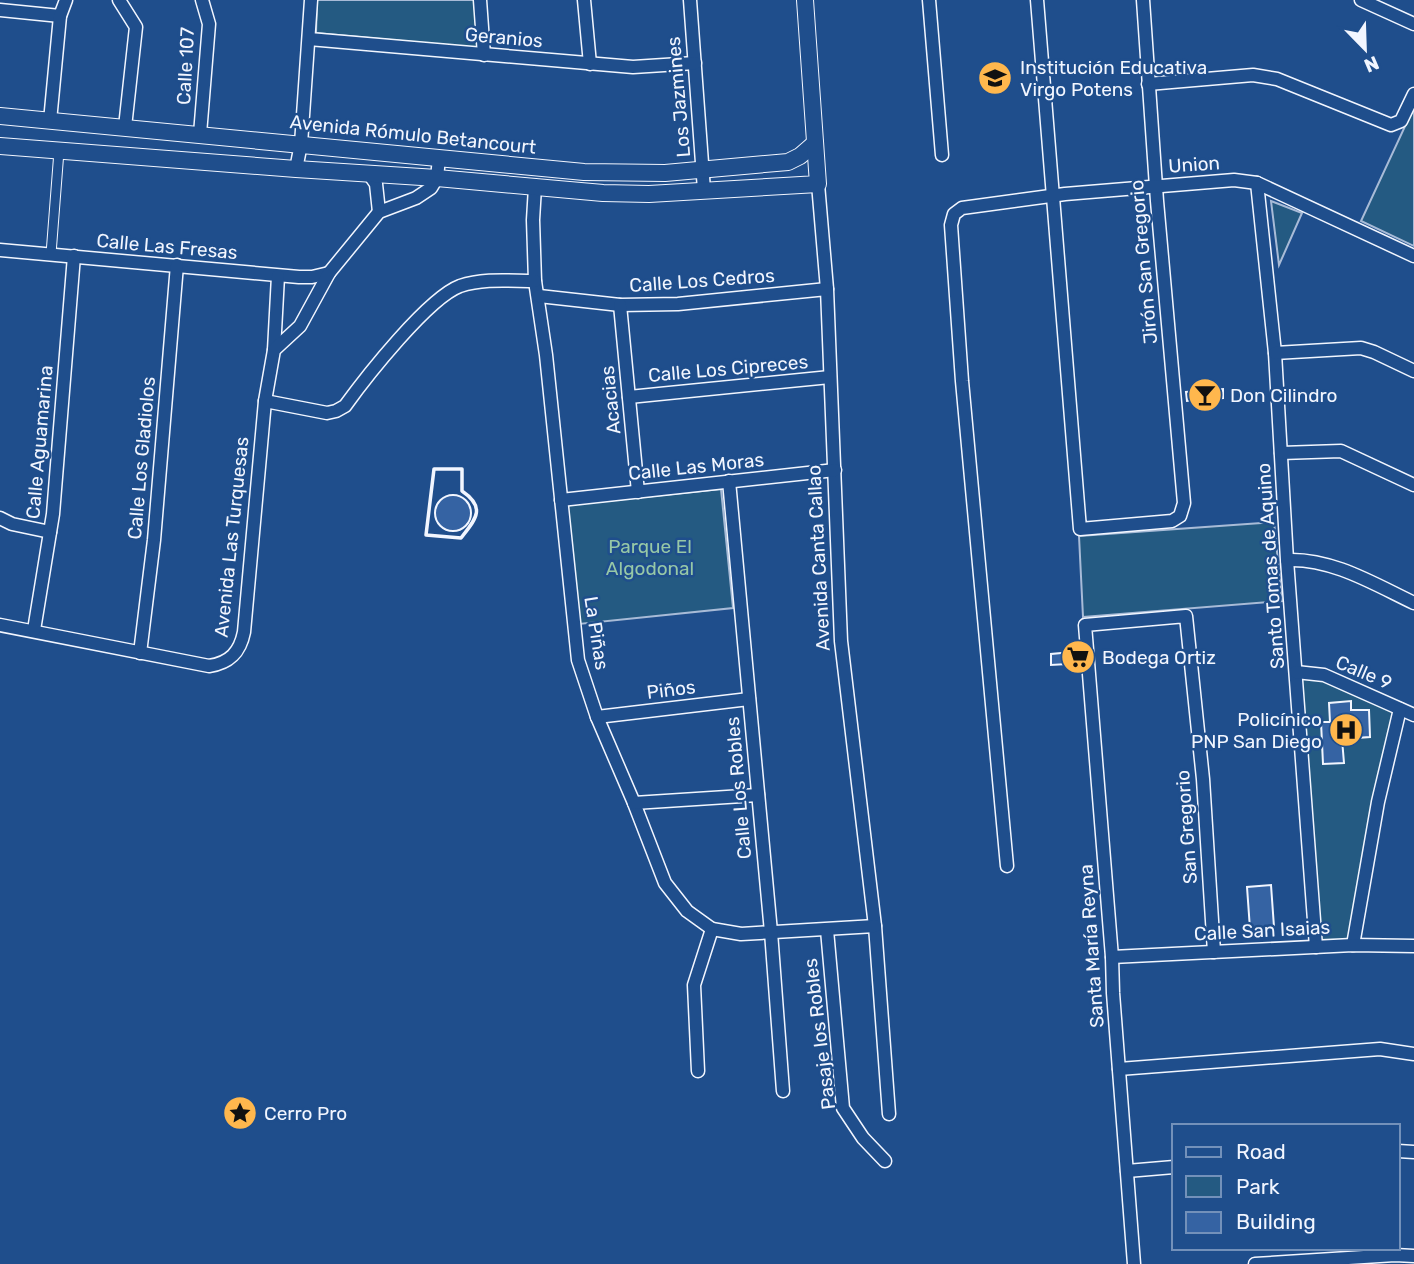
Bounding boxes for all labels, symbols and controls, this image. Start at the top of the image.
north arrow [1330,14,1400,84]
street label: Geranios [464,23,544,52]
street label: Calle 107 [172,26,199,105]
street label: Los Jazmines [662,36,695,158]
text: N [1361,51,1382,77]
place label: Institución Educativa Virgo Potens [1020,56,1207,101]
school or university icon: Institución Educativa Virgo Potens [976,59,1014,97]
street label: Avenida Rómulo Betancourt [289,110,538,159]
street label: Union [1167,151,1221,178]
street label: Jirón San Gregorio [1125,179,1162,345]
street label: Calle Las Fresas [95,229,238,264]
street label: Calle Los Cedros [629,264,775,297]
street label: Calle Los Cipreces [647,350,809,387]
street label: Calle Aguamarina [21,364,58,520]
street label: Acacias [595,365,626,435]
street label: Calle Los Gladiolos [123,376,160,540]
bar icon: Don Cilindro [1186,376,1224,414]
place label: Don Cilindro [1230,384,1337,407]
street label: Avenida Las Turquesas [210,436,253,639]
street label: Calle Las Moras [627,448,765,485]
street label: Santo Tomas de Aquino [1252,462,1289,670]
street label: Avenida Canta Callao [802,464,835,652]
park label: Parque El Algodonal [606,535,694,580]
street label: La Piñas [579,595,614,672]
supermarket icon: Bodega Ortiz [1059,638,1097,676]
place label: Bodega Ortiz [1102,646,1216,669]
street label: Calle 9 [1332,650,1395,695]
street label: Piños [645,675,697,704]
place label: Policínico PNP San Diego [1191,708,1322,753]
hospital icon: Policínico PNP San Diego [1327,711,1365,749]
street label: Calle Los Robles [721,716,756,860]
street label: San Gregorio [1171,769,1202,885]
street label: Santa María Reyna [1074,863,1109,1029]
street label: Calle San Isaias [1193,915,1331,946]
street label: Pasaje los Robles [799,957,840,1111]
place icon: Cerro Pro [221,1094,259,1132]
place label: Cerro Pro [264,1102,347,1125]
legend [1172,1124,1400,1250]
text: Road [1236,1139,1286,1164]
text: Park [1236,1174,1280,1199]
text: Building [1236,1209,1316,1234]

